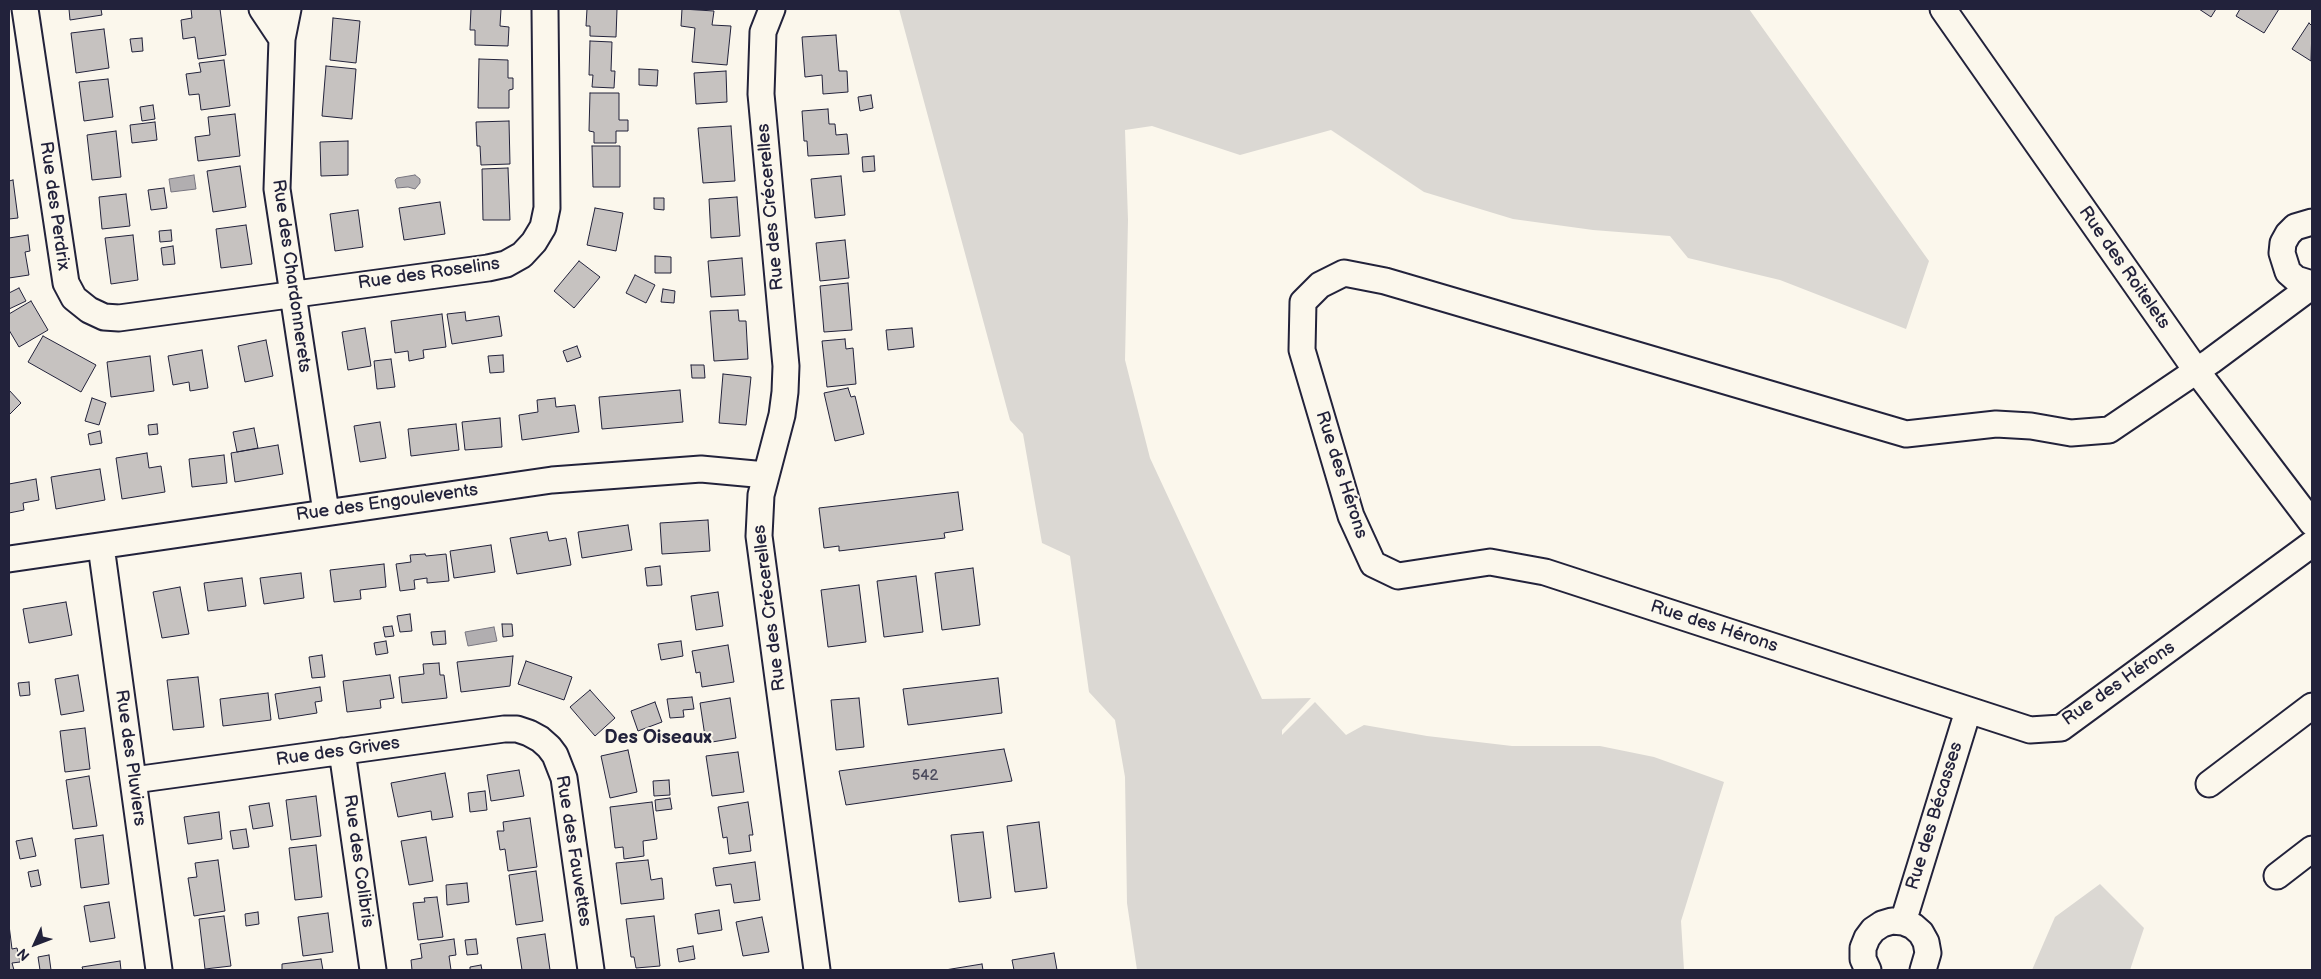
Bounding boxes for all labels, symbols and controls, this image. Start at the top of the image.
street label: Rue des Crécerelles [753,123,789,291]
street label: Rue des Perdrix [34,140,74,272]
street label: Rue des Chardonnerets [267,178,315,374]
street label: Rue des Roitelets [2074,202,2174,334]
street label: Rue des Roselins [357,253,501,295]
street label: Rue des Hérons [1310,409,1372,541]
street label: Rue des Engoulevents [295,480,479,526]
street label: Rue des Crécerelles [749,524,791,692]
street label: Rue des Hérons [1648,596,1780,658]
street label: Rue des Hérons [2059,637,2179,731]
street label: Rue des Pluviers [110,688,150,828]
district label: Des Oiseaux [604,727,712,749]
street label: Rue des Grives [275,733,401,771]
street label: Rue des Bécasses [1902,739,1968,893]
house number: 542 [912,767,938,785]
street label: Rue des Fauvettes [550,774,596,928]
street label: Rue des Colibris [338,793,378,929]
north arrow [10,919,60,969]
text: N [14,945,33,964]

